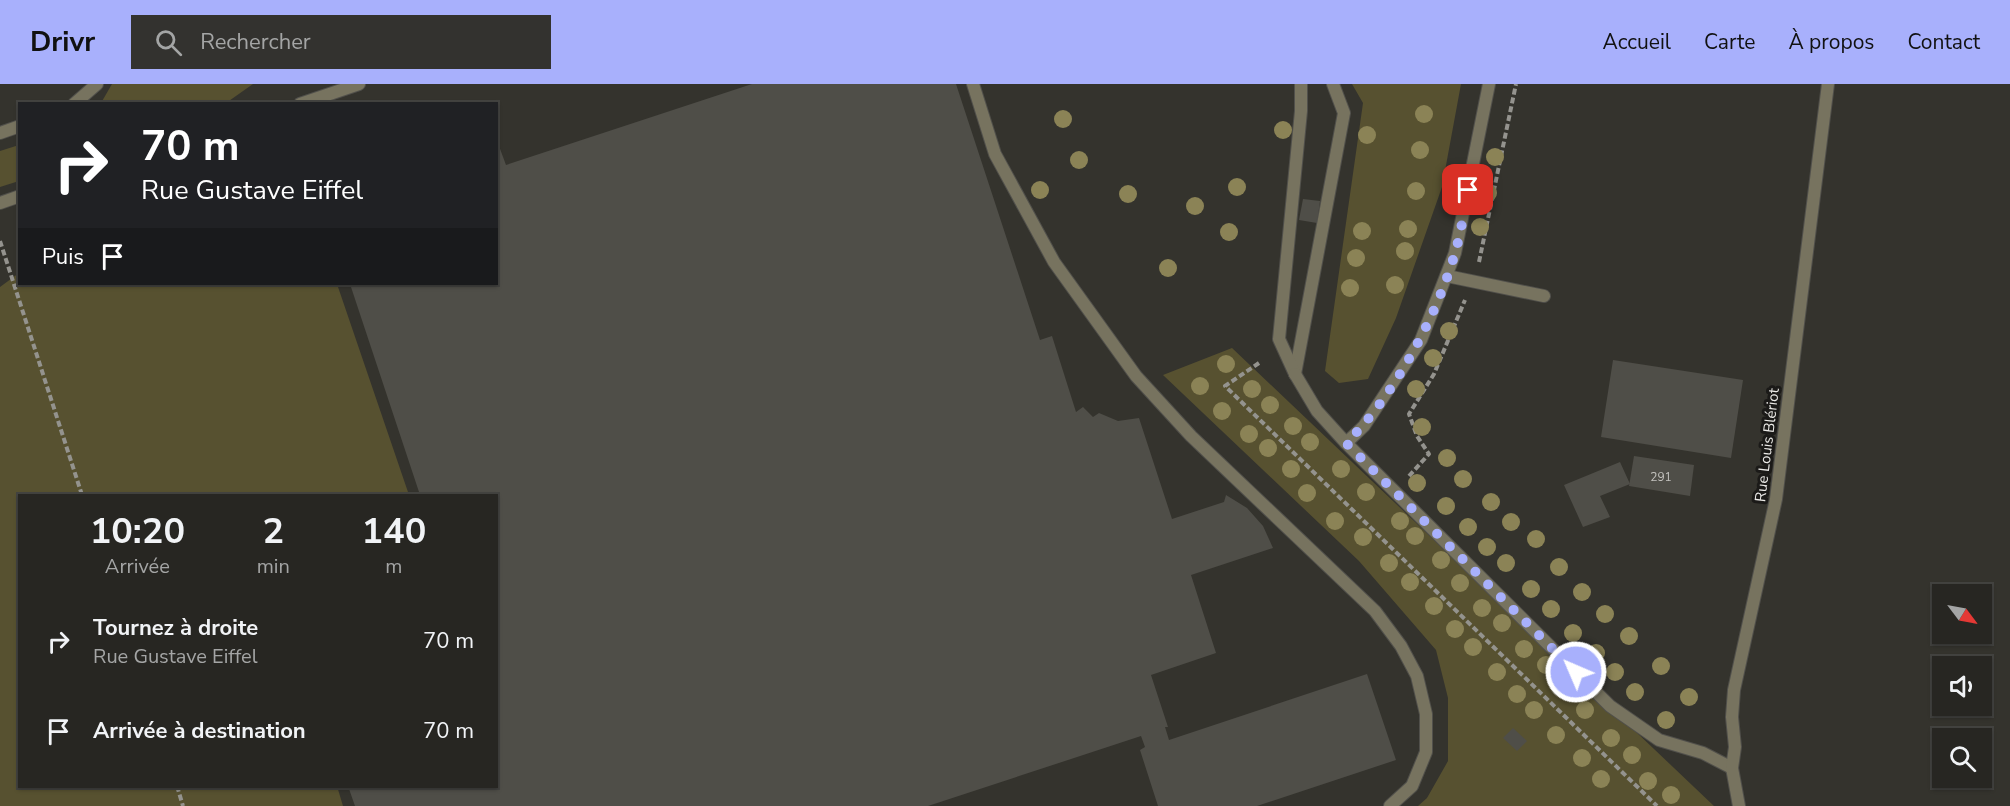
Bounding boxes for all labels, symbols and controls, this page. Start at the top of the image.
search box [131,15,551,69]
text: Drivr [30,23,95,61]
icon: search [152,26,185,59]
text: Rechercher [200,27,311,57]
text: Accueil [1602,28,1671,56]
text: Carte [1704,28,1755,56]
text: À propos [1788,28,1874,56]
text: Contact [1907,28,1980,56]
text: 70 m [141,118,240,175]
icon: right [42,126,120,204]
pin [1442,164,1493,215]
text: Rue Gustave Eiffel [141,172,363,209]
icon: arrive [1451,173,1484,206]
icon: arrive [96,240,129,273]
text: Puis [42,242,84,272]
street label: Rue Louis Blériot [1750,386,1784,503]
house number: 291 [1650,469,1672,485]
text: 10:20 [90,507,185,556]
text: 2 [262,507,284,556]
text: 140 [361,507,426,556]
text: Arrivée [105,553,170,580]
text: min [257,553,290,580]
text: m [385,553,402,580]
north arrow [1932,584,1992,644]
map controls [1932,584,1992,788]
text: Tournez à droite [93,613,258,643]
icon: right [42,625,75,658]
text: 70 m [423,626,474,656]
position arrow [1544,640,1608,704]
text: Rue Gustave Eiffel [93,643,258,670]
button: sound [1932,656,1992,716]
icon: arrive [42,715,75,748]
text: Arrivée à destination [93,716,306,746]
text: 70 m [423,716,474,746]
button: search [1932,728,1992,788]

